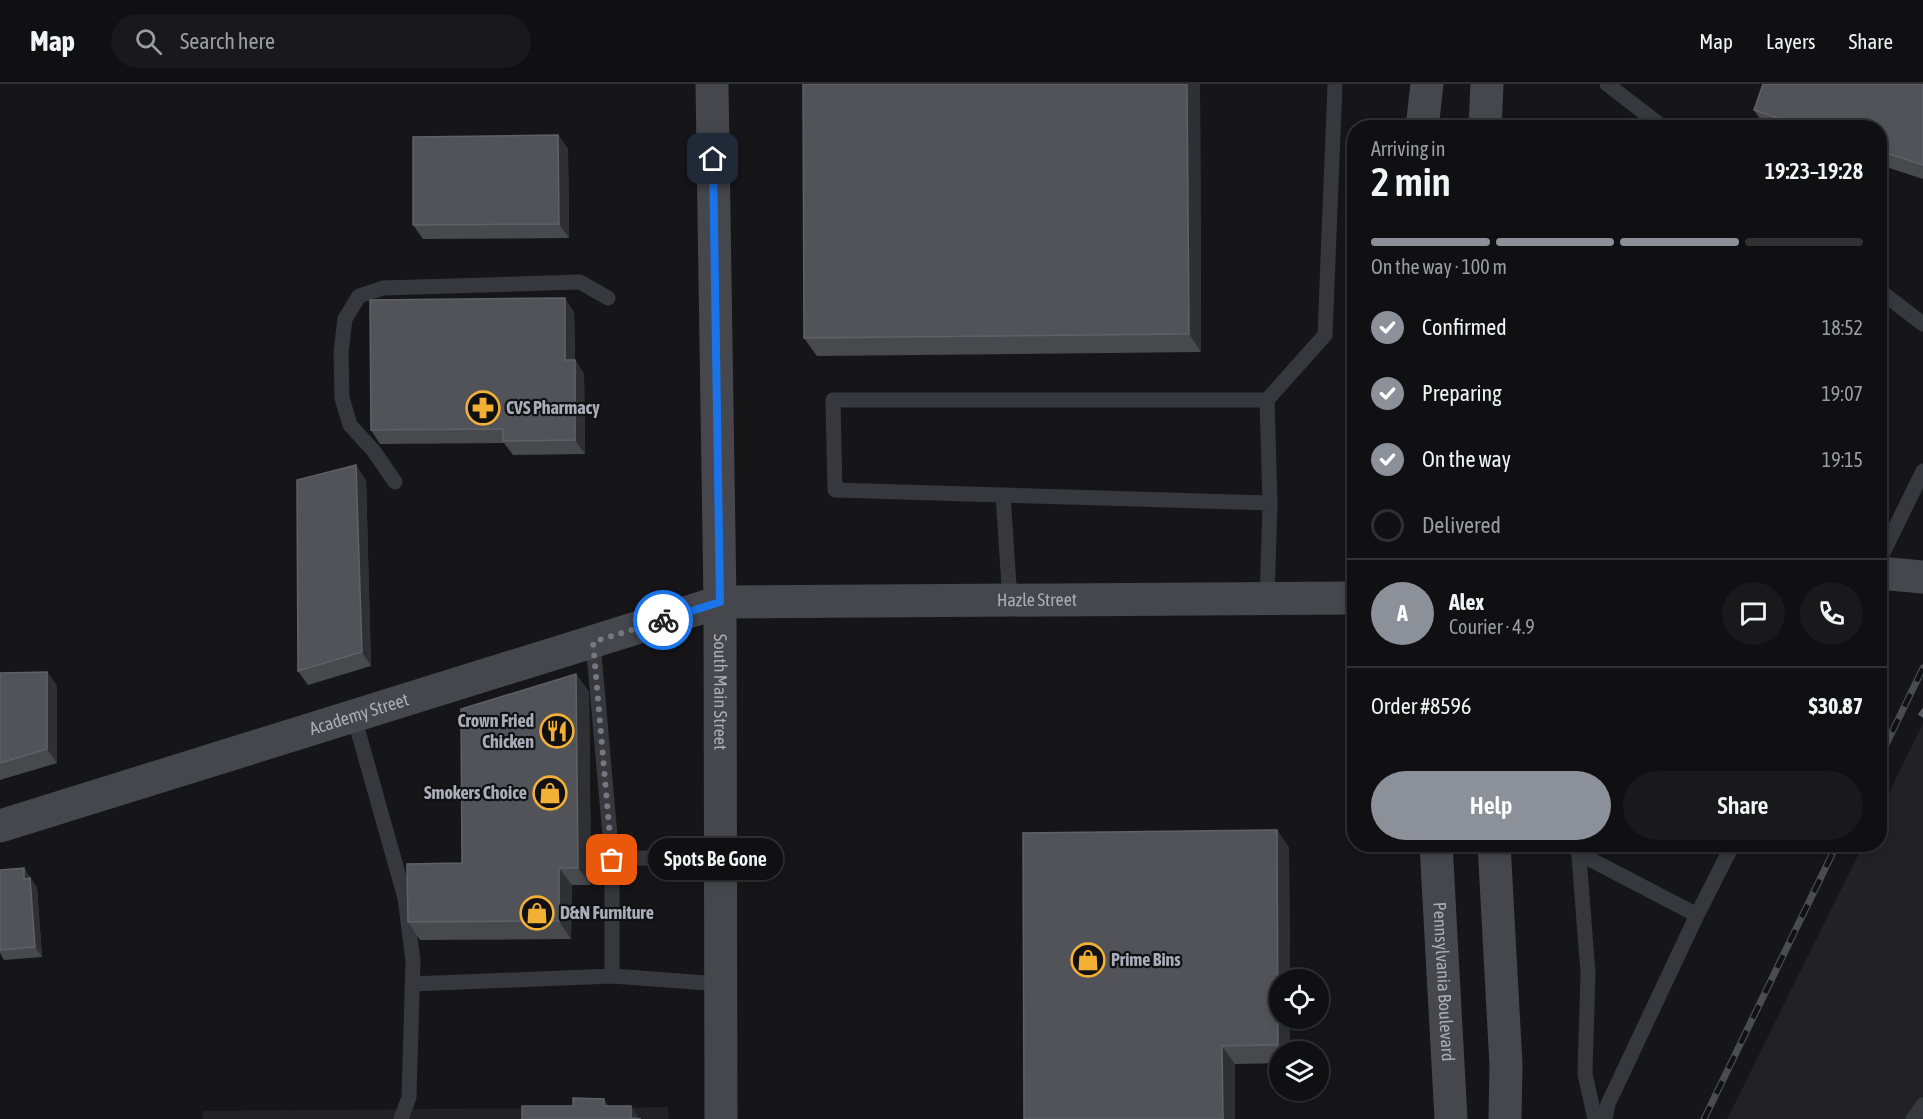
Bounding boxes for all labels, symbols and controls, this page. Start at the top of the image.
search box [111,14,531,68]
text: Map [30,25,75,57]
icon: search [132,25,165,58]
text: Search here [180,28,275,54]
text: Map [1699,29,1733,53]
text: Layers [1766,29,1816,53]
text: Share [1849,29,1893,53]
pin [687,133,738,184]
text: Arriving in [1371,137,1445,160]
icon: home [696,142,729,175]
text: 19:23–19:28 [1765,158,1863,184]
text: 2 min [1371,160,1451,204]
text: On the way · 100 m [1371,255,1507,278]
icon: check [1371,311,1404,344]
text: Confirmed [1422,314,1507,340]
text: 18:52 [1822,316,1863,339]
icon: check [1371,377,1404,410]
text: Preparing [1422,380,1502,406]
text: 19:07 [1821,382,1863,405]
pharmacy icon: CVS Pharmacy [465,390,501,426]
place label: CVS Pharmacy [506,397,600,418]
icon: check [1371,443,1404,476]
text: On the way [1422,446,1511,472]
text: 19:15 [1822,448,1863,471]
text: Delivered [1422,512,1501,538]
button: chat [1722,582,1785,645]
button: phone [1800,582,1863,645]
street label: Hazle Street [997,589,1077,610]
text: Alex [1449,589,1484,615]
courier [633,590,693,650]
text: A [1397,600,1408,626]
icon: bike [647,604,680,637]
text: Courier · 4.9 [1449,615,1535,638]
street label: South Main Street [710,634,731,750]
street label: Academy Street [307,689,411,739]
text: Order #8596 [1371,693,1471,719]
text: $30.87 [1808,693,1863,719]
place label: Crown Fried Chicken [457,710,534,752]
restaurant icon: Crown Fried Chicken [539,713,575,749]
button: Help [1371,771,1611,840]
button: Share [1623,771,1863,840]
shop icon: Smokers Choice [532,775,568,811]
place label: Smokers Choice [424,782,527,803]
pin [586,834,637,885]
callout: Spots Be Gone [648,839,783,881]
icon: bag [595,843,628,876]
text: Spots Be Gone [664,847,767,870]
shop icon: D&N Furniture [519,895,555,931]
street label: Pennsylvania Boulevard [1429,901,1459,1062]
place label: D&N Furniture [560,902,654,923]
shop icon: Prime Bins [1070,942,1106,978]
place label: Prime Bins [1111,949,1181,970]
map controls [1269,969,1329,1101]
button: locate [1269,969,1329,1029]
button: layers [1269,1041,1329,1101]

